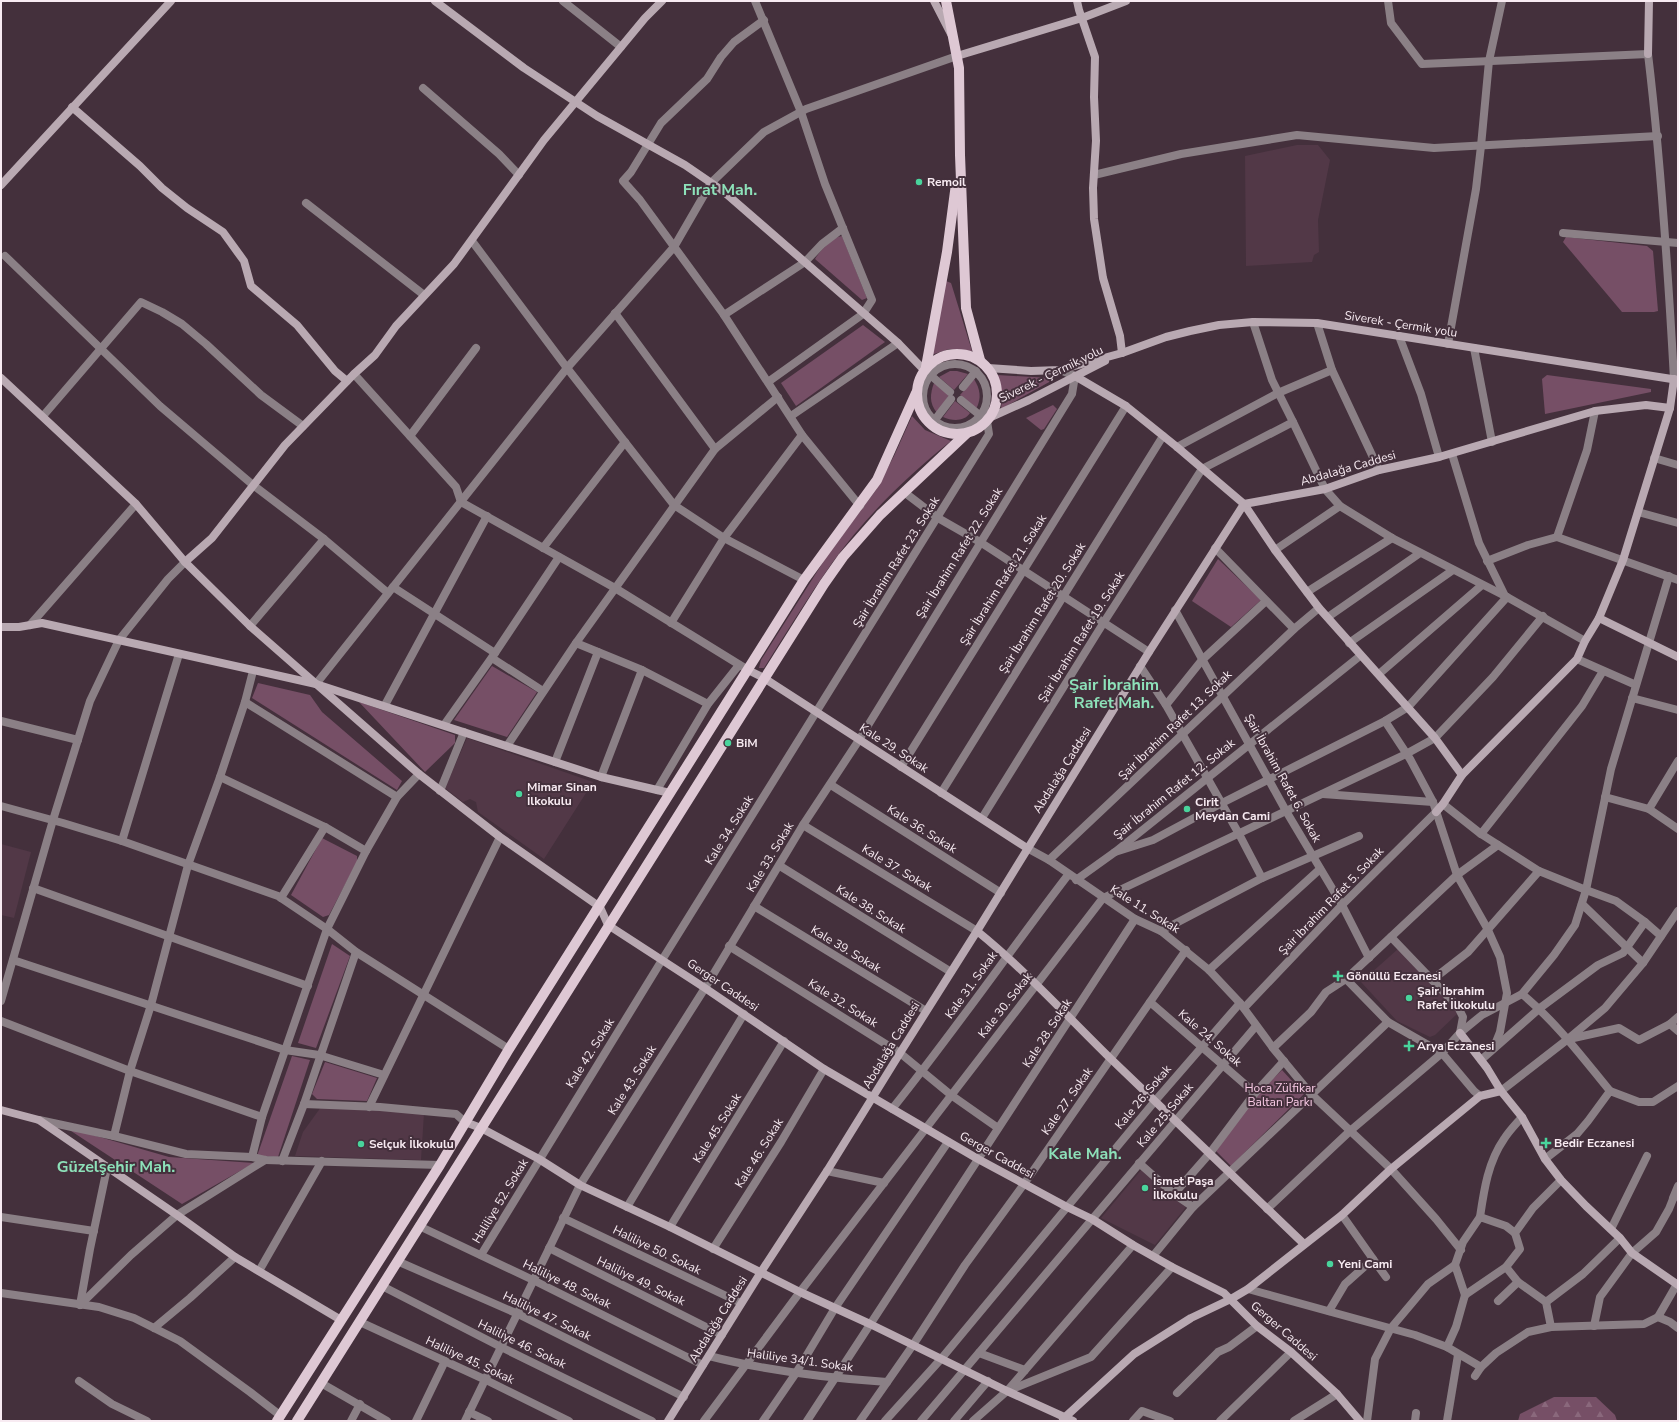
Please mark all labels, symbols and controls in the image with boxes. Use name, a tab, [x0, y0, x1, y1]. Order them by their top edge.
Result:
place label: Remoil	[927, 174, 966, 190]
marker: Remoil	[914, 177, 924, 187]
district label: Fırat Mah.	[683, 179, 757, 201]
street label: Siverek - Çermik yolu	[1343, 307, 1459, 341]
street label: Siverek - Çermik yolu	[996, 342, 1106, 406]
street label: Abdalağa Caddesi	[1298, 447, 1398, 489]
street label: Şair İbrahim Rafet 22. Sokak	[912, 483, 1007, 622]
street label: Şair İbrahim Rafet 23. Sokak	[849, 492, 944, 631]
street label: Şair İbrahim Rafet 21. Sokak	[956, 510, 1051, 649]
street label: Şair İbrahim Rafet 20. Sokak	[995, 538, 1090, 677]
street label: Şair İbrahim Rafet 19. Sokak	[1034, 567, 1129, 706]
street label: Şair İbrahim Rafet 13. Sokak	[1115, 666, 1236, 784]
district label: Şair İbrahim Rafet Mah.	[1069, 674, 1159, 714]
street label: Şair İbrahim Rafet 6. Sokak	[1241, 711, 1326, 846]
street label: Kale 29. Sokak	[856, 720, 932, 777]
street label: Abdalağa Caddesi	[1029, 724, 1095, 816]
street label: Şair İbrahim Rafet 12. Sokak	[1110, 734, 1239, 843]
place label: BiM	[736, 735, 758, 751]
marker: BiM	[723, 738, 733, 748]
place label: Mimar Sinan İlkokulu	[527, 779, 597, 809]
marker: Mimar Sinan İlkokulu	[514, 789, 524, 799]
street label: Kale 34. Sokak	[701, 791, 757, 868]
place label: Cirit Meydan Cami	[1195, 794, 1270, 824]
street label: Kale 36. Sokak	[884, 801, 961, 857]
marker: Cirit Meydan Cami	[1182, 804, 1192, 814]
street label: Kale 33. Sokak	[743, 818, 798, 895]
street label: Kale 37. Sokak	[859, 841, 936, 896]
street label: Şair İbrahim Rafet 5. Sokak	[1275, 843, 1388, 959]
street label: Kale 38. Sokak	[833, 881, 910, 937]
street label: Kale 11. Sokak	[1107, 881, 1184, 937]
street label: Kale 39. Sokak	[808, 922, 885, 977]
street label: Kale 31. Sokak	[941, 947, 1001, 1022]
street label: Gerger Caddesi	[684, 955, 762, 1015]
street label: Kale 30. Sokak	[974, 968, 1036, 1041]
place label: Gönüllü Eczanesi	[1346, 968, 1441, 984]
marker: Gönüllü Eczanesi	[1333, 971, 1343, 981]
street label: Kale 32. Sokak	[805, 975, 882, 1031]
place label: Şair İbrahim Rafet İlkokulu	[1417, 983, 1495, 1013]
marker: Şair İbrahim Rafet İlkokulu	[1404, 993, 1414, 1003]
street label: Kale 28. Sokak	[1019, 995, 1076, 1071]
street label: Abdalağa Caddesi	[859, 999, 923, 1091]
street label: Kale 24. Sokak	[1175, 1006, 1246, 1071]
street label: Kale 42. Sokak	[562, 1014, 618, 1091]
place label: Arya Eczanesi	[1417, 1038, 1494, 1054]
street label: Kale 43. Sokak	[604, 1041, 660, 1118]
marker: Arya Eczanesi	[1404, 1041, 1414, 1051]
street label: Kale 26. Sokak	[1111, 1061, 1175, 1133]
street label: Kale 27. Sokak	[1038, 1063, 1097, 1138]
street label: Kale 25. Sokak	[1133, 1079, 1197, 1151]
park label: Hoca Zülfikar Baltan Parkı	[1244, 1080, 1316, 1110]
street label: Kale 45. Sokak	[689, 1089, 745, 1166]
street label: Kale 46. Sokak	[731, 1114, 787, 1191]
street label: Gerger Caddesi	[957, 1128, 1037, 1182]
place label: Bedir Eczanesi	[1554, 1135, 1634, 1151]
place label: Selçuk İlkokulu	[369, 1136, 454, 1152]
marker: Bedir Eczanesi	[1541, 1138, 1551, 1148]
marker: Selçuk İlkokulu	[356, 1139, 366, 1149]
district label: Kale Mah.	[1048, 1143, 1122, 1165]
street label: Haliliye 52. Sokak	[468, 1155, 532, 1246]
district label: Güzelşehir Mah.	[57, 1156, 175, 1178]
place label: İsmet Paşa İlkokulu	[1153, 1173, 1214, 1203]
marker: İsmet Paşa İlkokulu	[1140, 1183, 1150, 1193]
street label: Haliliye 50. Sokak	[610, 1222, 705, 1279]
street label: Haliliye 49. Sokak	[594, 1253, 689, 1310]
street label: Haliliye 48. Sokak	[520, 1256, 615, 1313]
place label: Yeni Cami	[1337, 1256, 1392, 1272]
marker: Yeni Cami	[1325, 1259, 1335, 1269]
street label: Abdalağa Caddesi	[685, 1273, 751, 1365]
street label: Haliliye 47. Sokak	[500, 1288, 595, 1345]
street label: Gerger Caddesi	[1247, 1298, 1321, 1364]
street label: Haliliye 46. Sokak	[475, 1316, 570, 1373]
street label: Haliliye 45. Sokak	[423, 1332, 518, 1388]
street label: Haliliye 34/1. Sokak	[746, 1345, 855, 1375]

